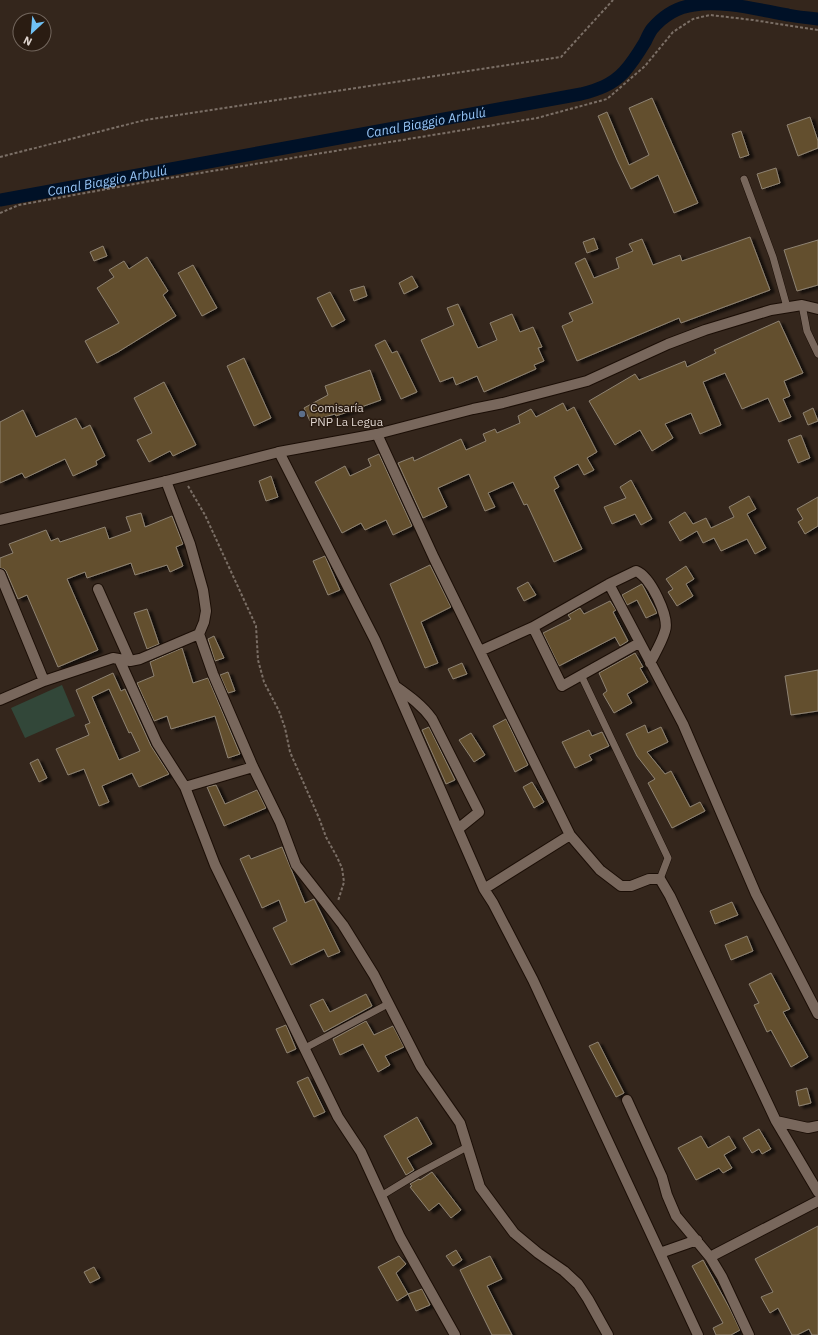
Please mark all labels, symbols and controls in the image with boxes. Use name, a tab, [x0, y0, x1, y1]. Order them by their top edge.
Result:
north arrow	[12, 12, 52, 52]
text: N	[21, 33, 34, 49]
water label: Canal Biaggio Arbulú	[365, 103, 487, 142]
water label: Canal Biaggio Arbulú	[46, 161, 168, 200]
place label: Comisaría PNP La Legua	[310, 400, 384, 429]
marker: Comisaría PNP La Legua	[297, 409, 307, 419]

